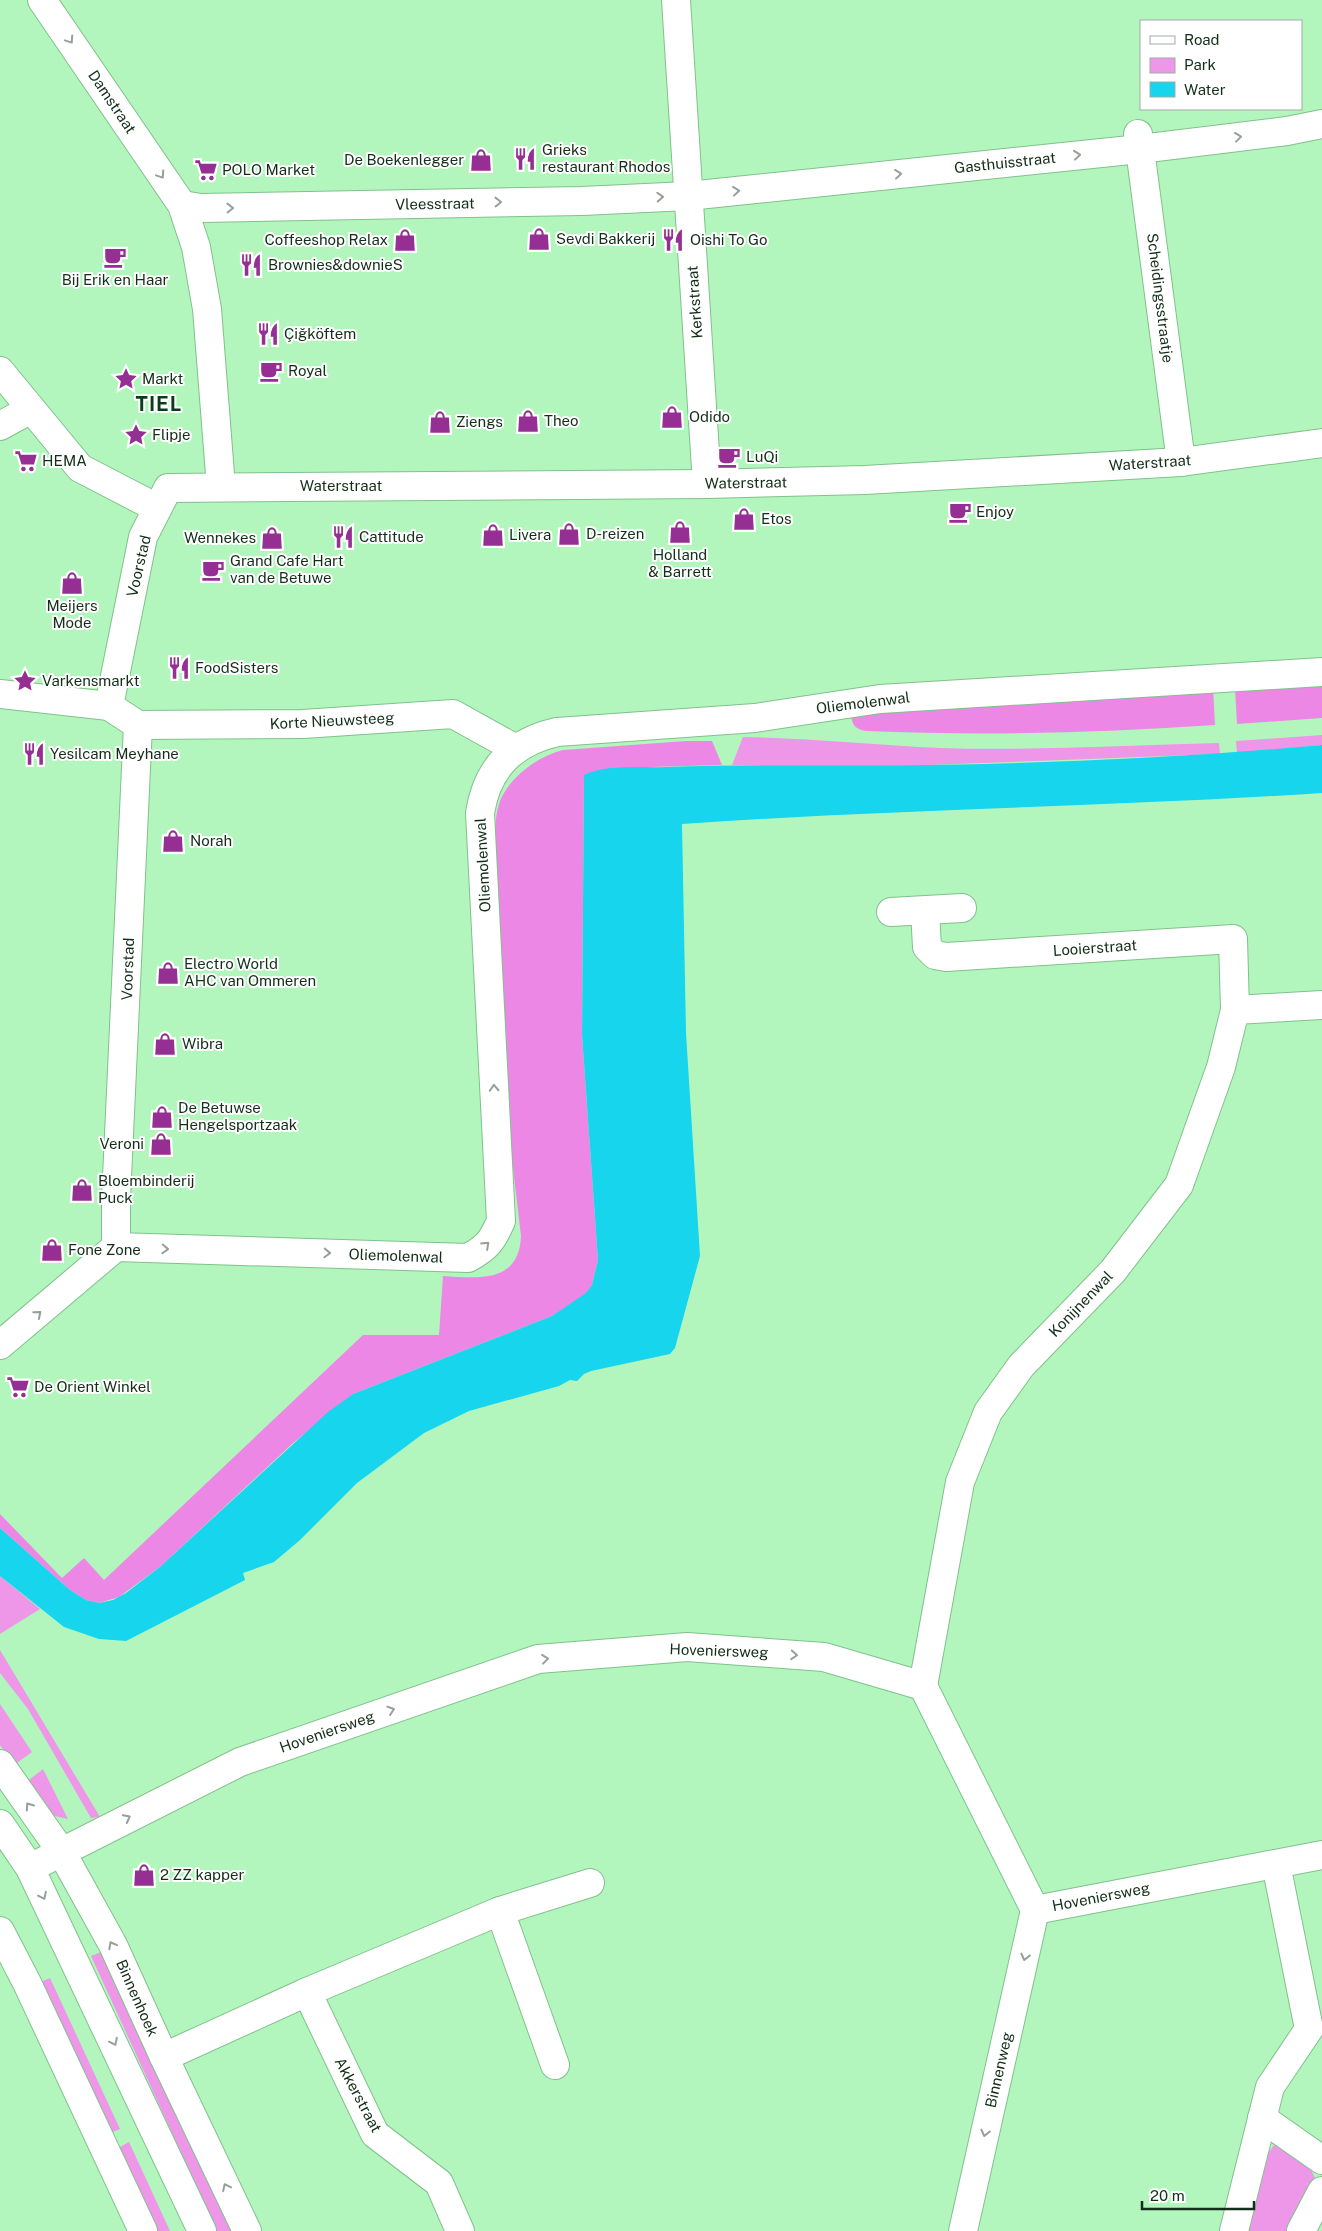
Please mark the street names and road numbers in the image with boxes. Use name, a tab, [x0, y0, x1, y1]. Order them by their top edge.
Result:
street label: Damstraat	[85, 67, 140, 137]
street label: Gasthuisstraat	[953, 149, 1057, 176]
street label: Vleesstraat	[395, 194, 475, 213]
street label: Scheidingsstraatje	[1144, 232, 1177, 364]
street label: Kerkstraat	[683, 265, 706, 339]
street label: Waterstraat	[1108, 451, 1192, 474]
street label: Waterstraat	[705, 473, 788, 492]
street label: Waterstraat	[300, 477, 382, 494]
street label: Voorstad	[123, 533, 154, 598]
street label: Oliemolenwal	[815, 688, 911, 717]
street label: Korte Nieuwsteeg	[269, 709, 395, 732]
street label: Oliemolenwal	[472, 817, 493, 913]
street label: Looierstraat	[1052, 936, 1138, 959]
street label: Voorstad	[118, 937, 137, 1001]
street label: Oliemolenwal	[349, 1245, 444, 1266]
street label: Konijnenwal	[1045, 1267, 1116, 1340]
street label: Hoveniersweg	[669, 1640, 769, 1661]
street label: Hoveniersweg	[277, 1707, 377, 1756]
street label: Hoveniersweg	[1051, 1879, 1151, 1914]
street label: Binnenhoek	[113, 1957, 162, 2039]
street label: Binnenweg	[982, 2030, 1016, 2110]
street label: Akkerstraat	[332, 2054, 385, 2135]

